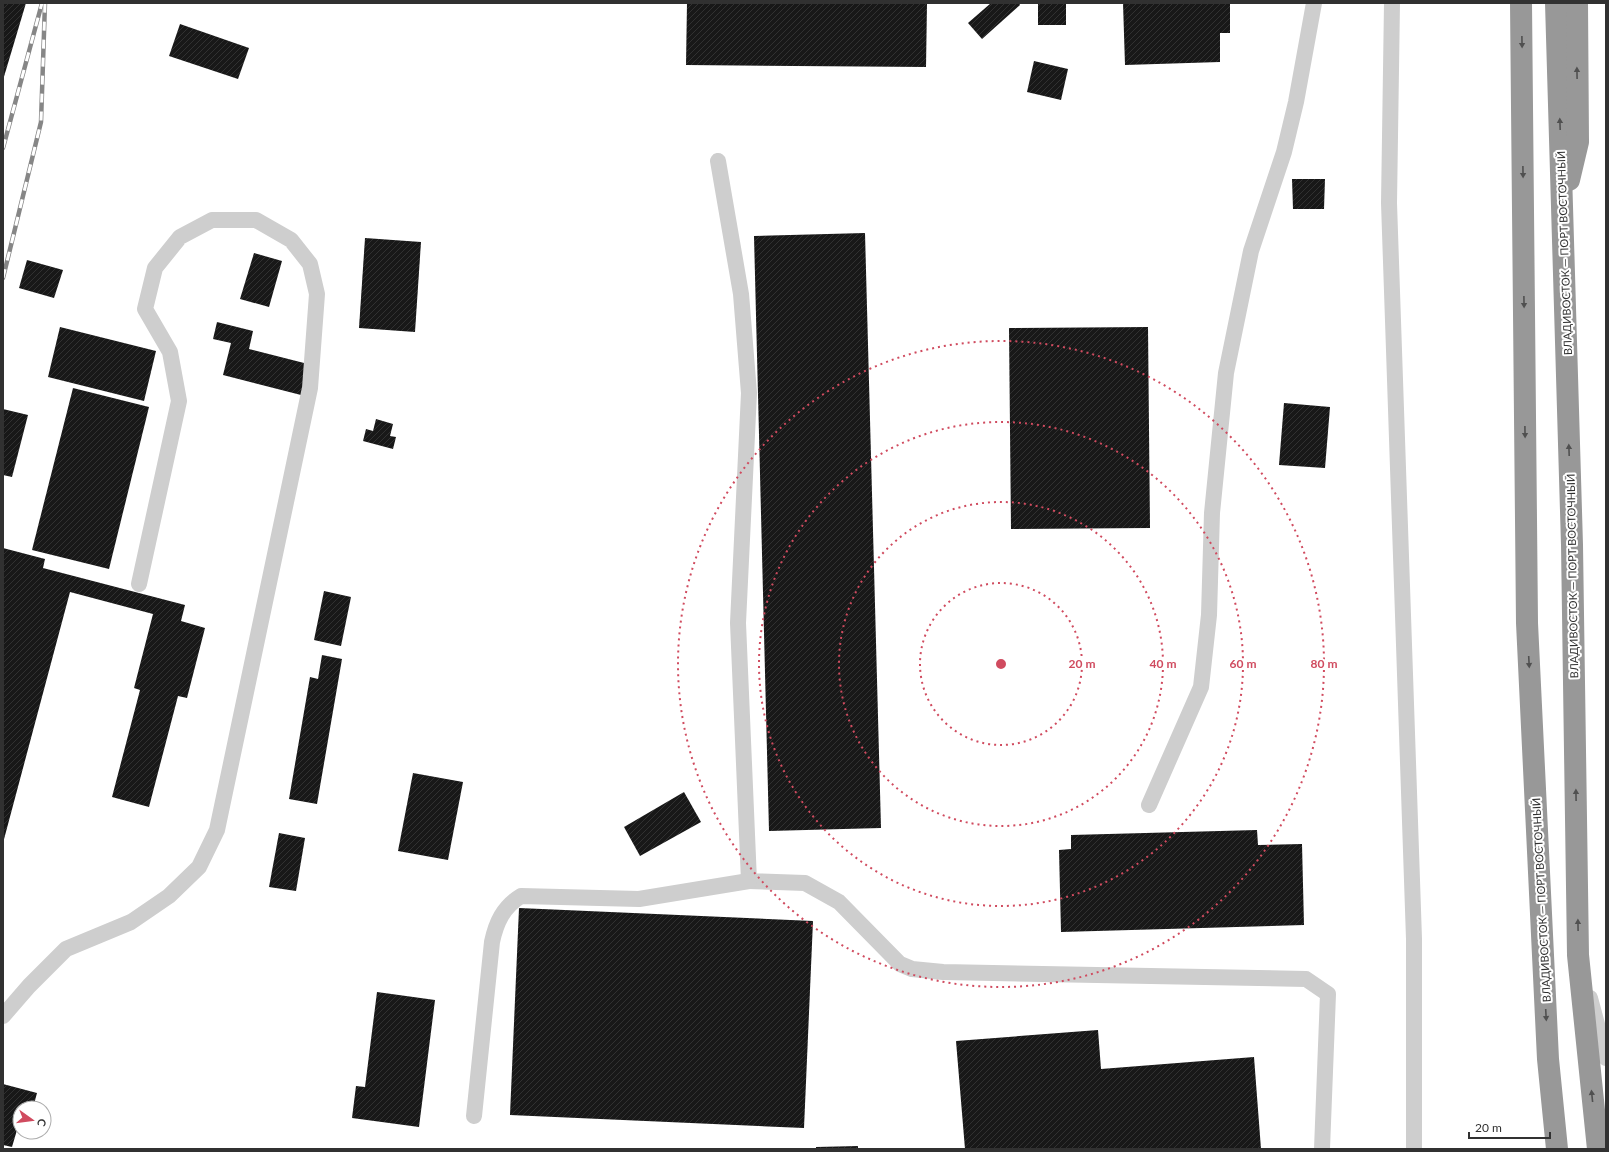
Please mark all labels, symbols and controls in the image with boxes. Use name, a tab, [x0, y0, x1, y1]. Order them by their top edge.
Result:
one-way arrow	[1519, 36, 1525, 49]
one-way arrow	[1574, 66, 1580, 79]
one-way arrow	[1557, 117, 1563, 130]
street label: ВЛАДИВОСТОК — ПОРТ ВОСТОЧНЫЙ	[1554, 151, 1574, 355]
one-way arrow	[1520, 166, 1526, 179]
one-way arrow	[1521, 296, 1527, 309]
one-way arrow	[1522, 426, 1528, 439]
one-way arrow	[1566, 444, 1573, 456]
street label: ВЛАДИВОСТОК — ПОРТ ВОСТОЧНЫЙ	[1564, 474, 1580, 678]
text: 20 m	[1069, 656, 1095, 671]
text: 40 m	[1150, 656, 1176, 671]
text: 60 m	[1230, 656, 1256, 671]
text: 80 m	[1311, 656, 1337, 671]
one-way arrow	[1525, 656, 1532, 668]
centre of rings	[994, 657, 1008, 671]
one-way arrow	[1573, 788, 1579, 801]
street label: ВЛАДИВОСТОК — ПОРТ ВОСТОЧНЫЙ	[1529, 797, 1553, 1003]
one-way arrow	[1575, 918, 1581, 931]
one-way arrow	[1543, 1009, 1550, 1021]
one-way arrow	[1589, 1090, 1596, 1102]
north arrow	[12, 1100, 52, 1140]
scale bar	[1469, 1114, 1550, 1140]
text: С	[35, 1117, 49, 1128]
text: 20 m	[1475, 1120, 1502, 1135]

